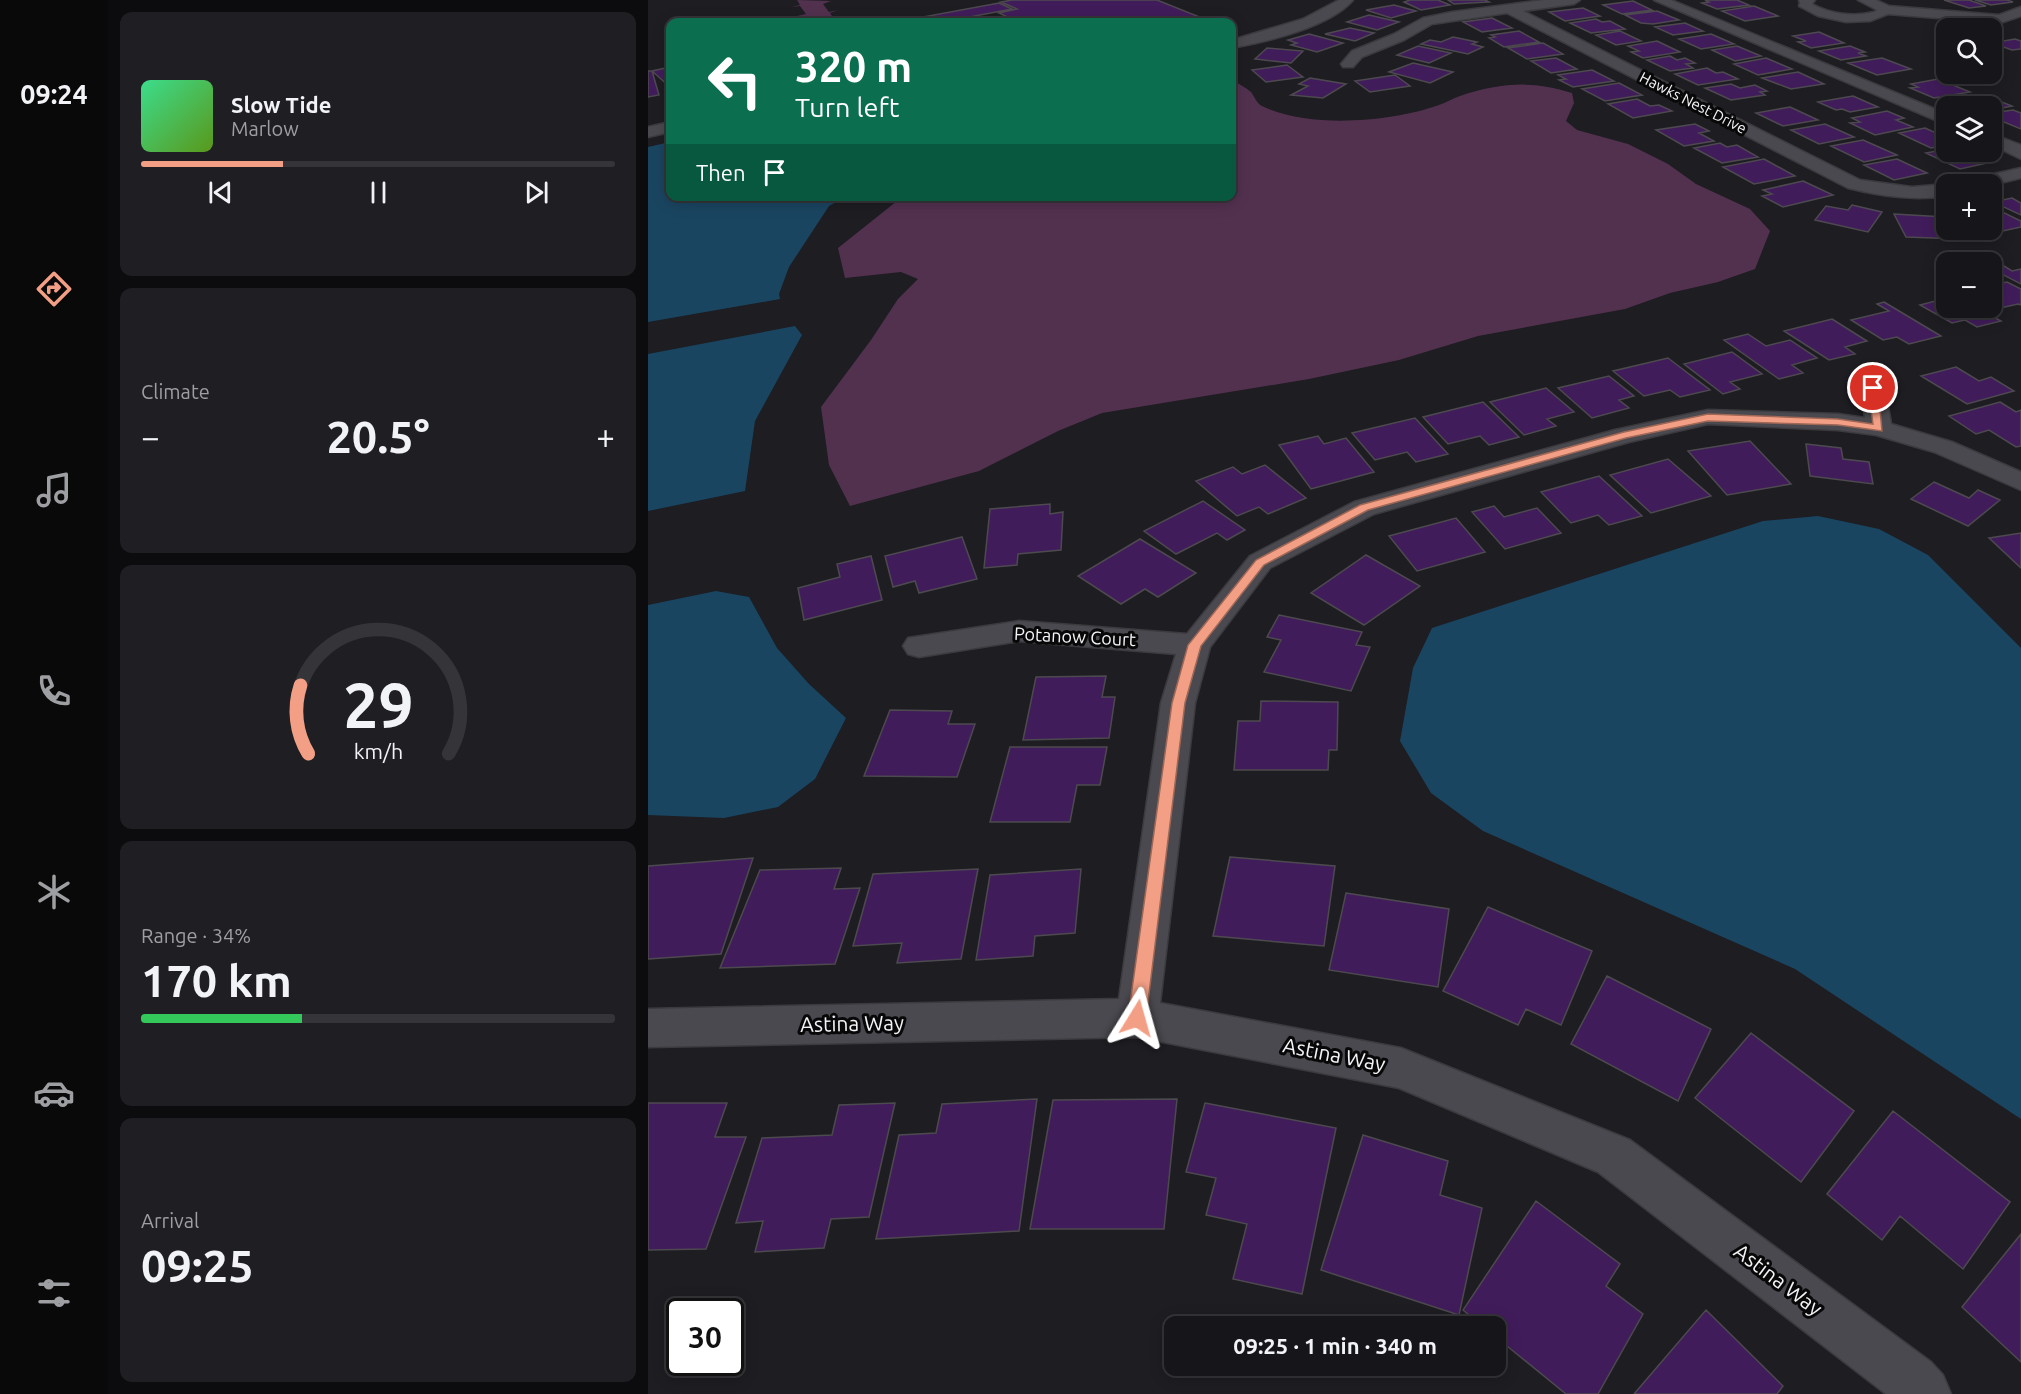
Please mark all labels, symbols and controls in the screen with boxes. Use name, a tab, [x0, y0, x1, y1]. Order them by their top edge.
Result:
map controls	[1936, 18, 2002, 318]
button: search	[1936, 18, 2002, 84]
icon: left	[696, 42, 774, 120]
text: 320 m	[795, 43, 912, 90]
street label: Hawks Nest Drive	[1637, 68, 1749, 137]
text: 09:24	[20, 79, 88, 109]
text: Slow Tide	[231, 92, 331, 117]
text: Turn left	[795, 92, 899, 122]
button: layers	[1936, 96, 2002, 162]
text: Marlow	[231, 117, 299, 140]
icon: arrive	[758, 156, 791, 189]
text: Then	[696, 160, 746, 185]
button: +	[1936, 174, 2002, 240]
icon: previous	[204, 176, 237, 209]
icon: pause	[362, 176, 395, 209]
icon: next	[520, 176, 553, 209]
button: −	[1936, 252, 2002, 318]
icon: directions	[33, 268, 75, 310]
pin	[1847, 362, 1898, 413]
icon: arrive	[1856, 371, 1889, 404]
text: Climate	[141, 380, 210, 403]
text: 20.5°	[326, 411, 430, 462]
text: −	[141, 418, 160, 455]
text: +	[596, 418, 615, 455]
icon: music	[33, 469, 75, 511]
street label: Potanow Court	[1014, 623, 1136, 649]
icon: phone	[33, 670, 75, 712]
text: 29	[343, 670, 413, 740]
text: km/h	[353, 739, 403, 763]
icon: climate	[33, 871, 75, 913]
text: Range · 34%	[141, 924, 251, 947]
text: 170 km	[141, 955, 292, 1006]
position arrow	[1105, 986, 1169, 1050]
street label: Astina Way	[800, 1010, 904, 1036]
street label: Astina Way	[1281, 1032, 1387, 1076]
icon: car	[33, 1072, 75, 1114]
text: Arrival	[141, 1209, 199, 1232]
street label: Astina Way	[1730, 1238, 1827, 1320]
text: 09:25	[141, 1240, 254, 1291]
icon: filters	[33, 1272, 75, 1314]
speed limit sign: 30	[666, 1298, 744, 1376]
text: 09:25 · 1 min · 340 m	[1233, 1333, 1437, 1358]

